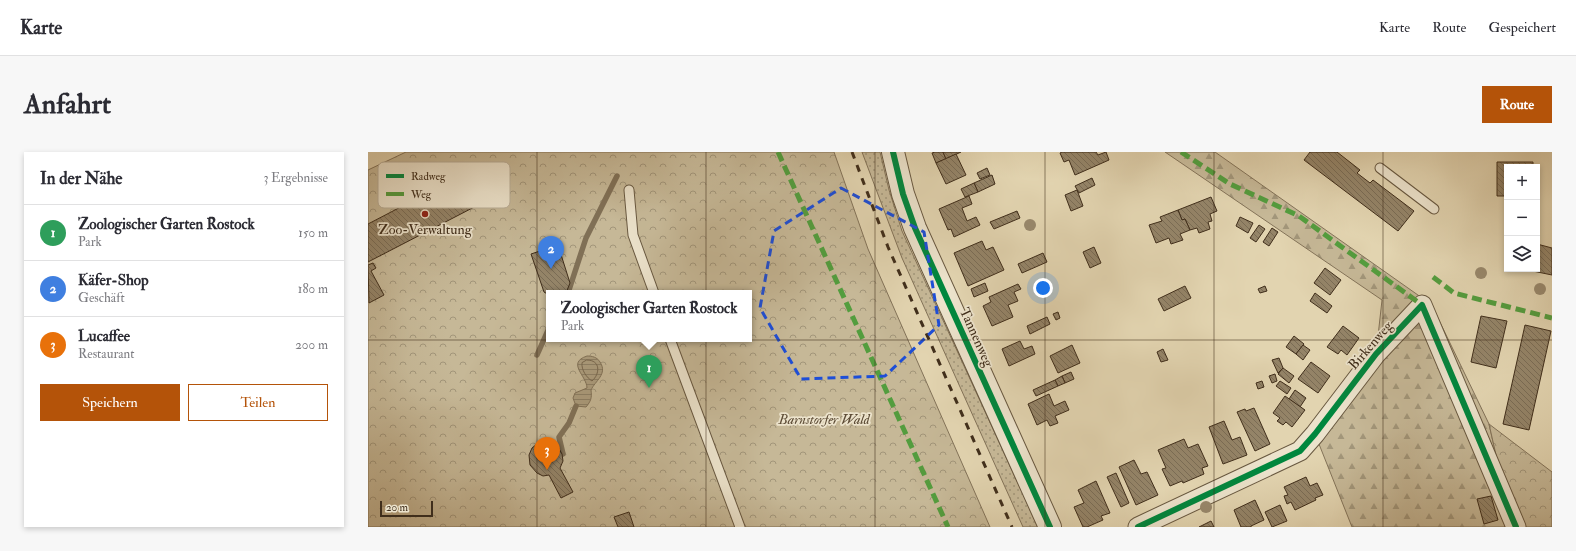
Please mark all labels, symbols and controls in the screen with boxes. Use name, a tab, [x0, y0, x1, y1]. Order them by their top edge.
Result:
text: Karte	[20, 16, 62, 40]
text: Karte	[1379, 19, 1410, 36]
text: Route	[1432, 19, 1466, 36]
text: Gespeichert	[1488, 19, 1556, 36]
button: Route	[1482, 86, 1552, 123]
text: Anfahrt	[24, 87, 111, 122]
legend	[378, 162, 510, 208]
map controls	[1504, 164, 1540, 272]
button: +	[1504, 164, 1540, 200]
text: In der Nähe	[40, 168, 122, 189]
text: 3 Ergebnisse	[263, 170, 328, 186]
text: Radweg	[411, 170, 446, 183]
text: Weg	[410, 188, 432, 201]
button: −	[1504, 200, 1540, 236]
marker: Zoo-Verwaltung	[420, 209, 430, 219]
text: Zoologischer Garten Rostock	[78, 215, 255, 234]
place label: Zoo-Verwaltung	[378, 221, 473, 238]
text: 1	[51, 225, 55, 241]
text: 150 m	[298, 225, 328, 241]
text: Park	[78, 234, 102, 250]
pin: 2	[538, 236, 564, 269]
button: layers	[1504, 236, 1540, 272]
text: Käfer-Shop	[78, 271, 149, 290]
your location	[1033, 278, 1053, 298]
text: 2	[50, 281, 56, 297]
text: 180 m	[298, 281, 328, 297]
text: Geschäft	[78, 290, 125, 306]
popup	[546, 290, 752, 342]
text: Zoologischer Garten Rostock	[561, 299, 737, 318]
street label: Tannenweg	[956, 305, 998, 371]
street label: Birkenweg	[1345, 317, 1397, 373]
text: Park	[561, 318, 584, 334]
text: Lucaffee	[78, 327, 130, 346]
text: 3	[51, 337, 56, 353]
text: 200 m	[295, 337, 328, 353]
text: Restaurant	[78, 346, 134, 362]
pin: 1	[636, 355, 662, 388]
button: Speichern	[40, 384, 180, 421]
button: Teilen	[188, 384, 328, 421]
park label: Barnstorfer Wald	[777, 411, 871, 428]
pin: 3	[534, 437, 560, 470]
scale bar	[380, 499, 433, 518]
text: 20 m	[386, 501, 408, 514]

